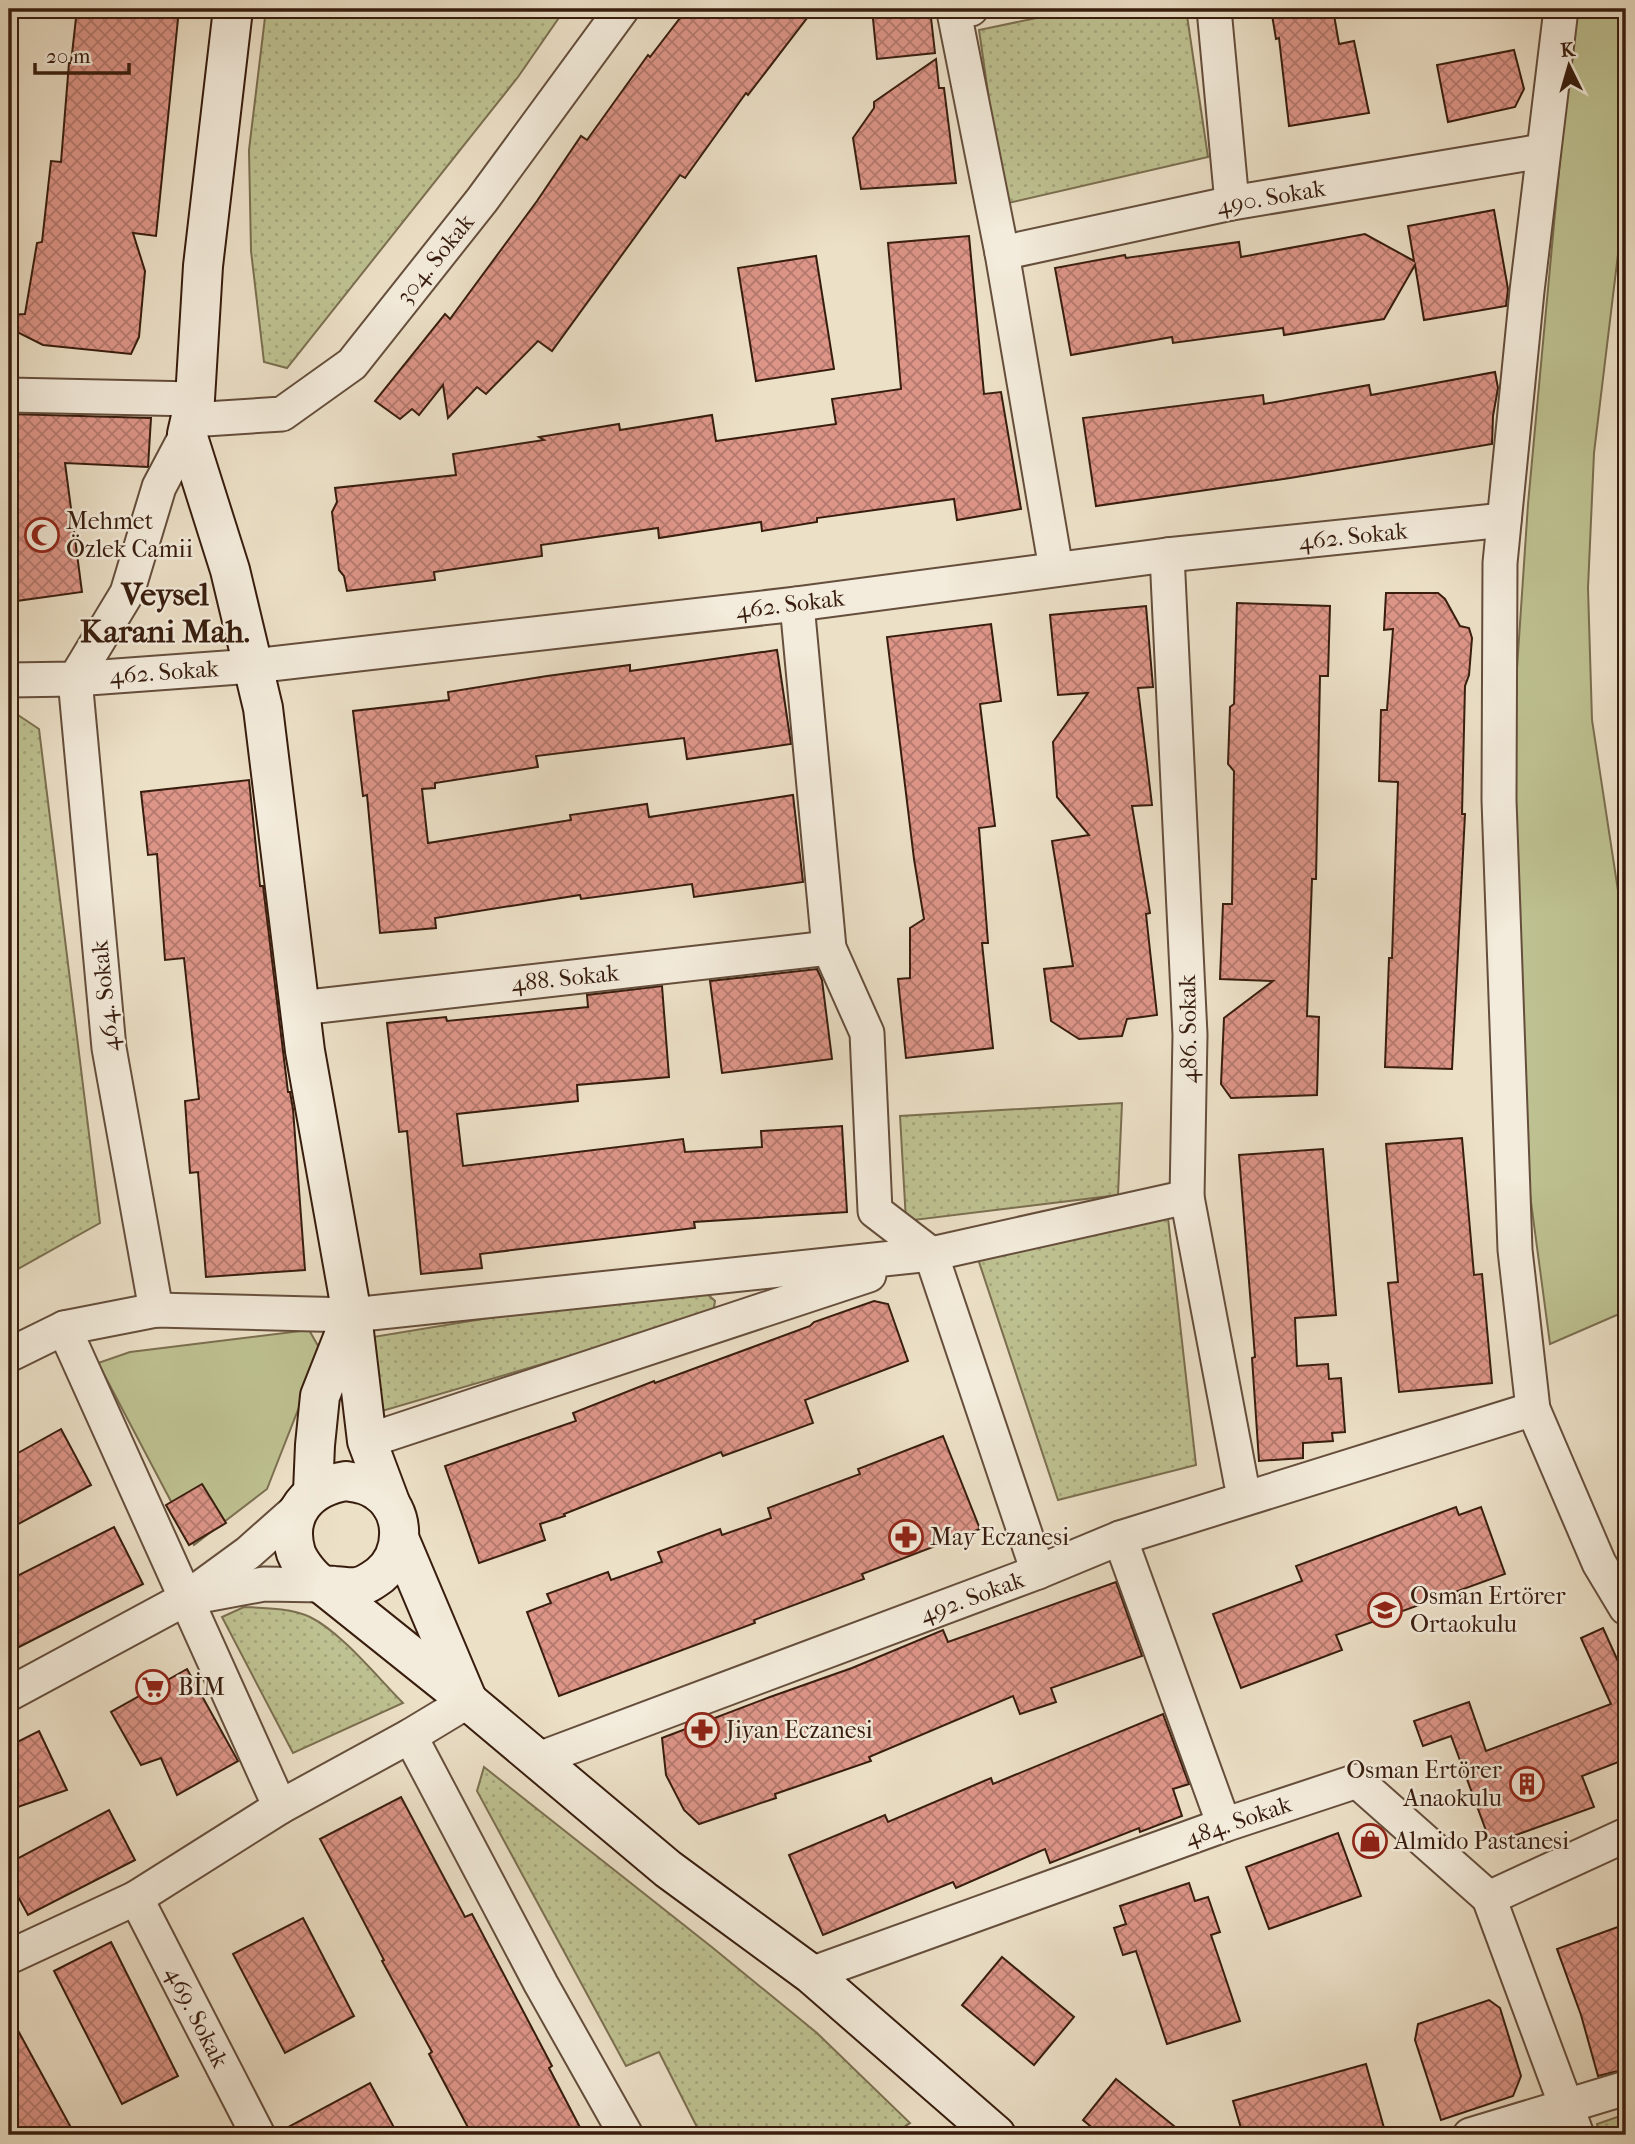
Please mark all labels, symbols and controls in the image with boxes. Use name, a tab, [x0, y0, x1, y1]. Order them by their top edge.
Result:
scale bar	[35, 32, 130, 76]
north arrow	[1534, 32, 1604, 102]
text: K	[1560, 38, 1577, 62]
text: 20 m	[46, 44, 91, 68]
street label: 490. Sokak	[1214, 174, 1328, 220]
street label: 304. Sokak	[390, 208, 480, 310]
place label: Mehmet Özlek Camii	[66, 507, 193, 563]
mosque icon: Mehmet Özlek Camii	[23, 516, 61, 554]
street label: 462. Sokak	[1297, 516, 1410, 556]
district label: Veysel Karani Mah.	[80, 576, 250, 650]
street label: 462. Sokak	[734, 583, 847, 625]
street label: 462. Sokak	[108, 654, 220, 690]
street label: 464. Sokak	[85, 938, 125, 1053]
street label: 488. Sokak	[510, 958, 621, 998]
street label: 486. Sokak	[1173, 974, 1203, 1084]
pharmacy icon: May Eczanesi	[887, 1518, 925, 1556]
place label: May Eczanesi	[930, 1523, 1069, 1551]
street label: 492. Sokak	[916, 1565, 1029, 1629]
place label: Osman Ertörer Ortaokulu	[1410, 1582, 1566, 1638]
school or university icon: Osman Ertörer Ortaokulu	[1366, 1591, 1404, 1629]
supermarket icon: BİM	[134, 1668, 172, 1706]
place label: BİM	[178, 1672, 225, 1701]
pharmacy icon: Jiyan Eczanesi	[683, 1711, 721, 1749]
place label: Jiyan Eczanesi	[724, 1716, 873, 1744]
place label: Osman Ertörer Anaokulu	[1346, 1756, 1503, 1812]
building icon: Osman Ertörer Anaokulu	[1508, 1765, 1546, 1803]
street label: 484. Sokak	[1181, 1790, 1296, 1852]
shop icon: Almido Pastanesi	[1351, 1822, 1389, 1860]
place label: Almido Pastanesi	[1393, 1827, 1569, 1855]
street label: 469. Sokak	[160, 1962, 235, 2073]

